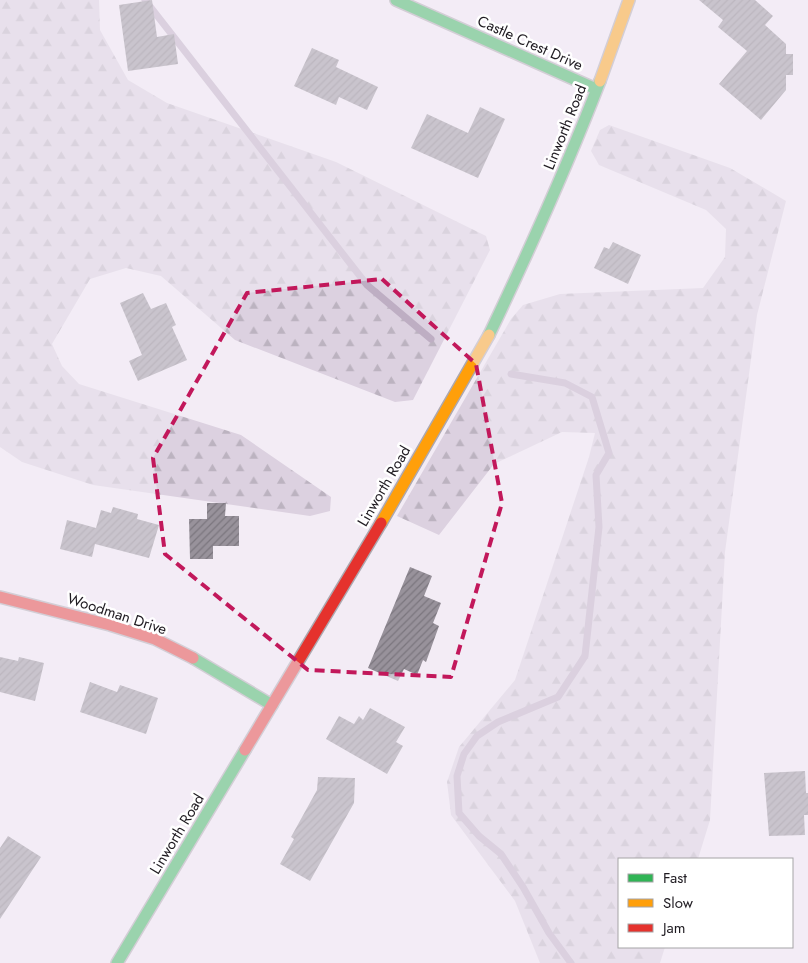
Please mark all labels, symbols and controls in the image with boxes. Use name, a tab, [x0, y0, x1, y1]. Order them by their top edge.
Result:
street label: Castle Crest Drive	[474, 10, 586, 76]
street label: Linworth Road	[538, 81, 592, 173]
street label: Linworth Road	[352, 441, 416, 531]
street label: Woodman Drive	[65, 588, 170, 640]
street label: Linworth Road	[144, 790, 210, 878]
legend	[618, 858, 793, 948]
text: Fast	[663, 867, 687, 889]
text: Slow	[663, 892, 694, 914]
text: Jam	[661, 917, 686, 939]

